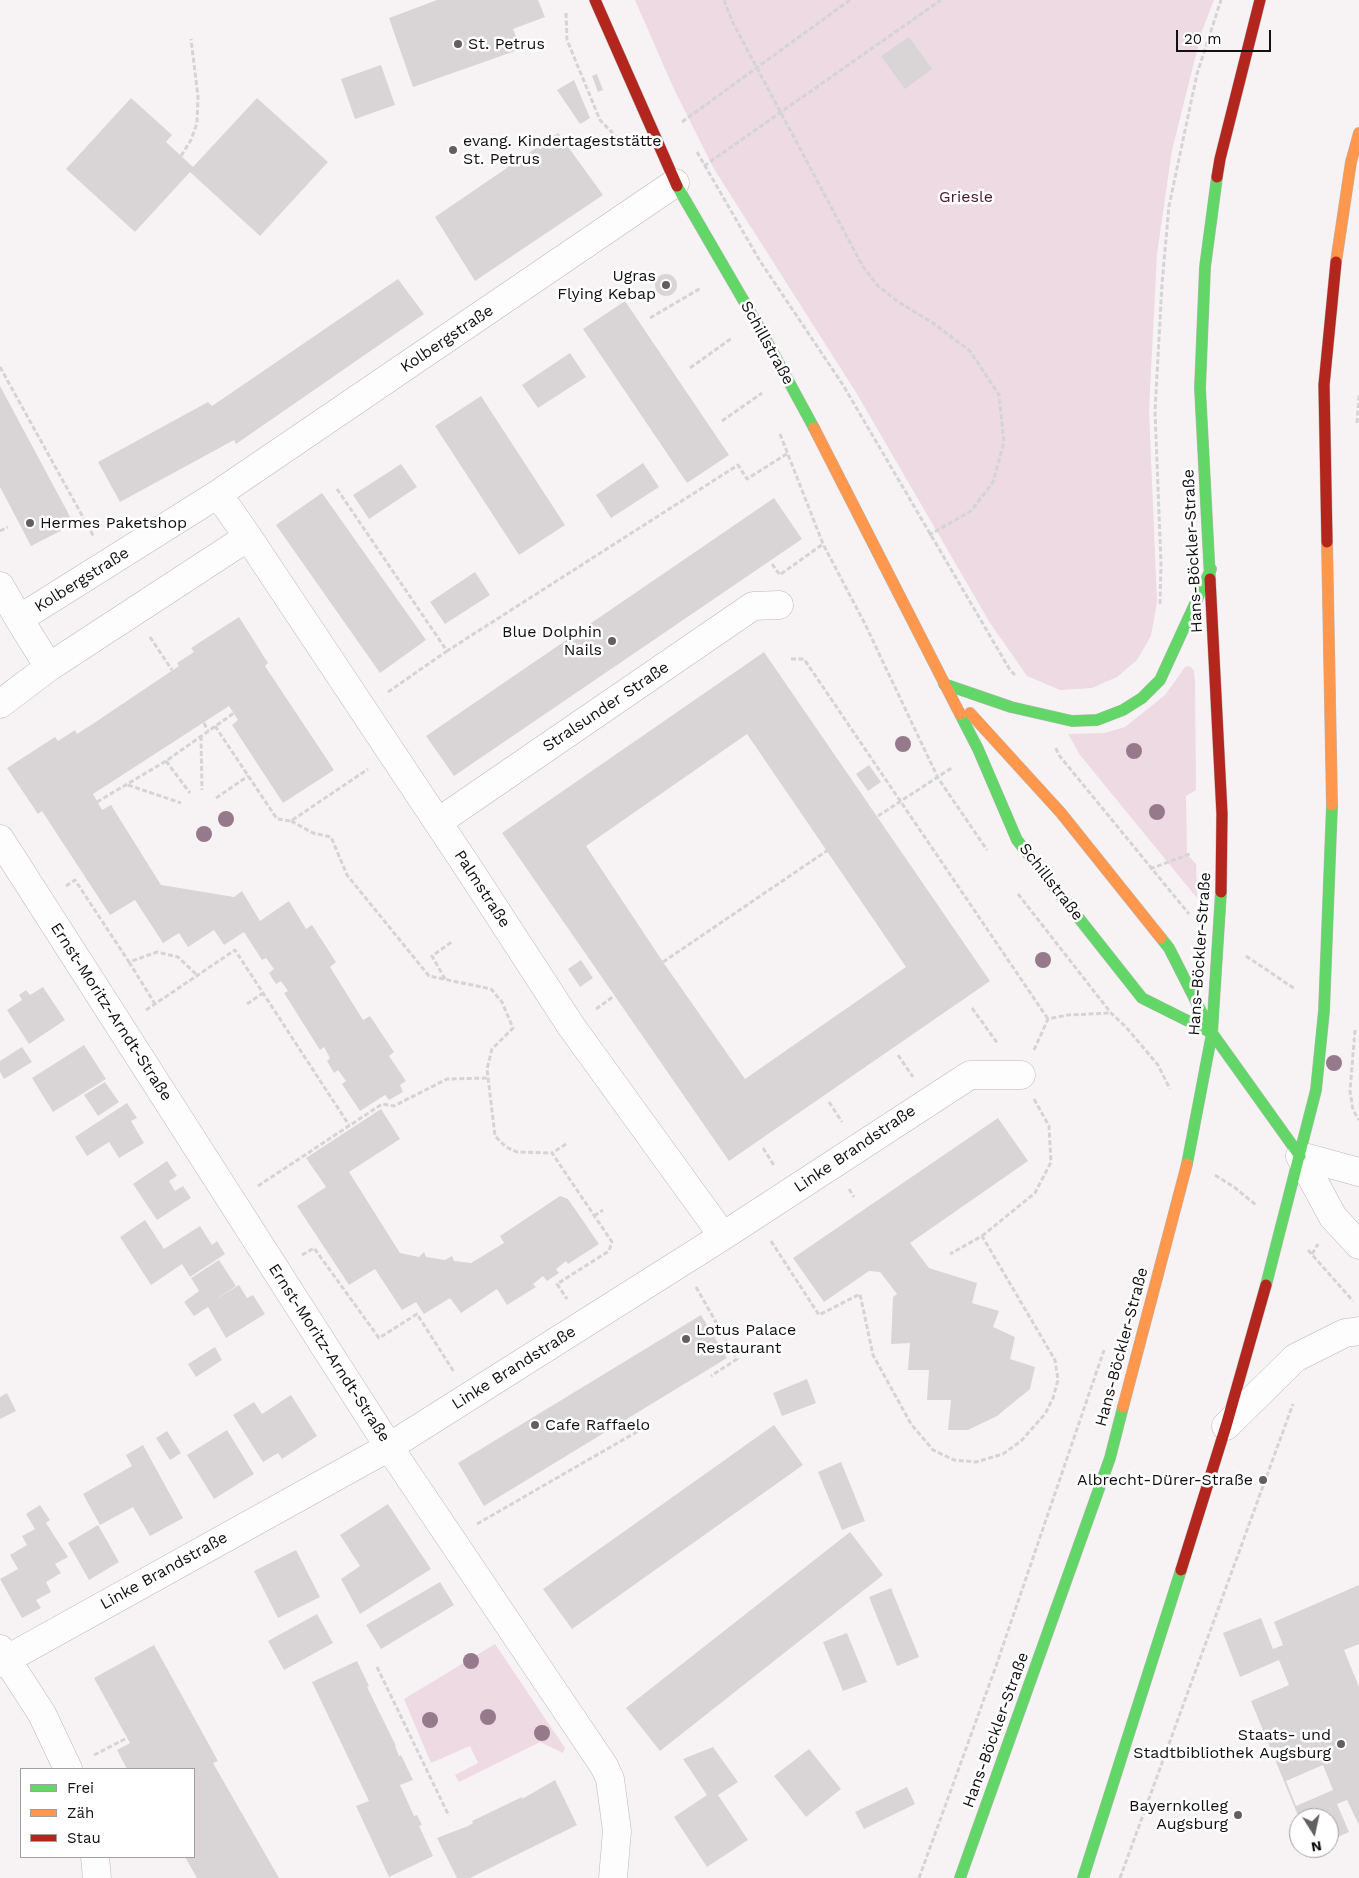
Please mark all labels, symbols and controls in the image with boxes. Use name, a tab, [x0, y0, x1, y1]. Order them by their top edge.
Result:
scale bar	[1179, 20, 1274, 52]
text: 20 m	[1184, 30, 1222, 48]
place label: St. Petrus	[468, 34, 545, 54]
marker: St. Petrus	[452, 38, 464, 50]
place label: evang. Kindertageststätte St. Petrus	[463, 131, 661, 169]
marker: evang. Kindertageststätte St. Petrus	[447, 144, 459, 156]
park label: Griesle	[939, 187, 993, 207]
place label: Ugras Flying Kebap	[557, 266, 656, 304]
marker: Ugras Flying Kebap	[660, 279, 672, 291]
street label: Schillstraße	[736, 298, 798, 388]
street label: Kolbergstraße	[397, 301, 497, 377]
street label: Hans-Böckler-Straße	[1179, 469, 1207, 633]
place label: Hermes Paketshop	[40, 513, 187, 533]
marker: Hermes Paketshop	[24, 517, 36, 529]
street label: Kolbergstraße	[31, 543, 133, 617]
place label: Blue Dolphin Nails	[502, 622, 602, 660]
marker: Blue Dolphin Nails	[606, 635, 618, 647]
street label: Stralsunder Straße	[539, 658, 673, 756]
street label: Schillstraße	[1015, 840, 1087, 924]
street label: Palmstraße	[450, 847, 514, 931]
street label: Hans-Böckler-Straße	[1185, 872, 1215, 1036]
street label: Ernst-Moritz-Arndt-Straße	[46, 919, 176, 1105]
street label: Linke Brandstraße	[791, 1101, 919, 1197]
street label: Ernst-Moritz-Arndt-Straße	[264, 1260, 394, 1446]
street label: Hans-Böckler-Straße	[1092, 1265, 1152, 1429]
place label: Lotus Palace Restaurant	[696, 1320, 796, 1358]
street label: Linke Brandstraße	[448, 1322, 580, 1414]
marker: Lotus Palace Restaurant	[680, 1333, 692, 1345]
place label: Cafe Raffaelo	[545, 1415, 650, 1435]
marker: Cafe Raffaelo	[529, 1419, 541, 1431]
place label: Albrecht-Dürer-Straße	[1077, 1470, 1253, 1490]
marker: Albrecht-Dürer-Straße	[1257, 1474, 1269, 1486]
street label: Linke Brandstraße	[97, 1528, 231, 1614]
street label: Hans-Böckler-Straße	[959, 1650, 1033, 1810]
place label: Staats- und Stadtbibliothek Augsburg	[1133, 1725, 1331, 1763]
marker: Staats- und Stadtbibliothek Augsburg	[1335, 1738, 1347, 1750]
legend	[20, 1768, 195, 1858]
text: Frei	[67, 1779, 94, 1797]
place label: Bayernkolleg Augsburg	[1129, 1796, 1228, 1834]
text: Zäh	[67, 1804, 94, 1822]
north arrow	[1289, 1808, 1339, 1858]
marker: Bayernkolleg Augsburg	[1232, 1809, 1244, 1821]
text: Stau	[67, 1829, 101, 1847]
text: N	[1310, 1838, 1323, 1856]

